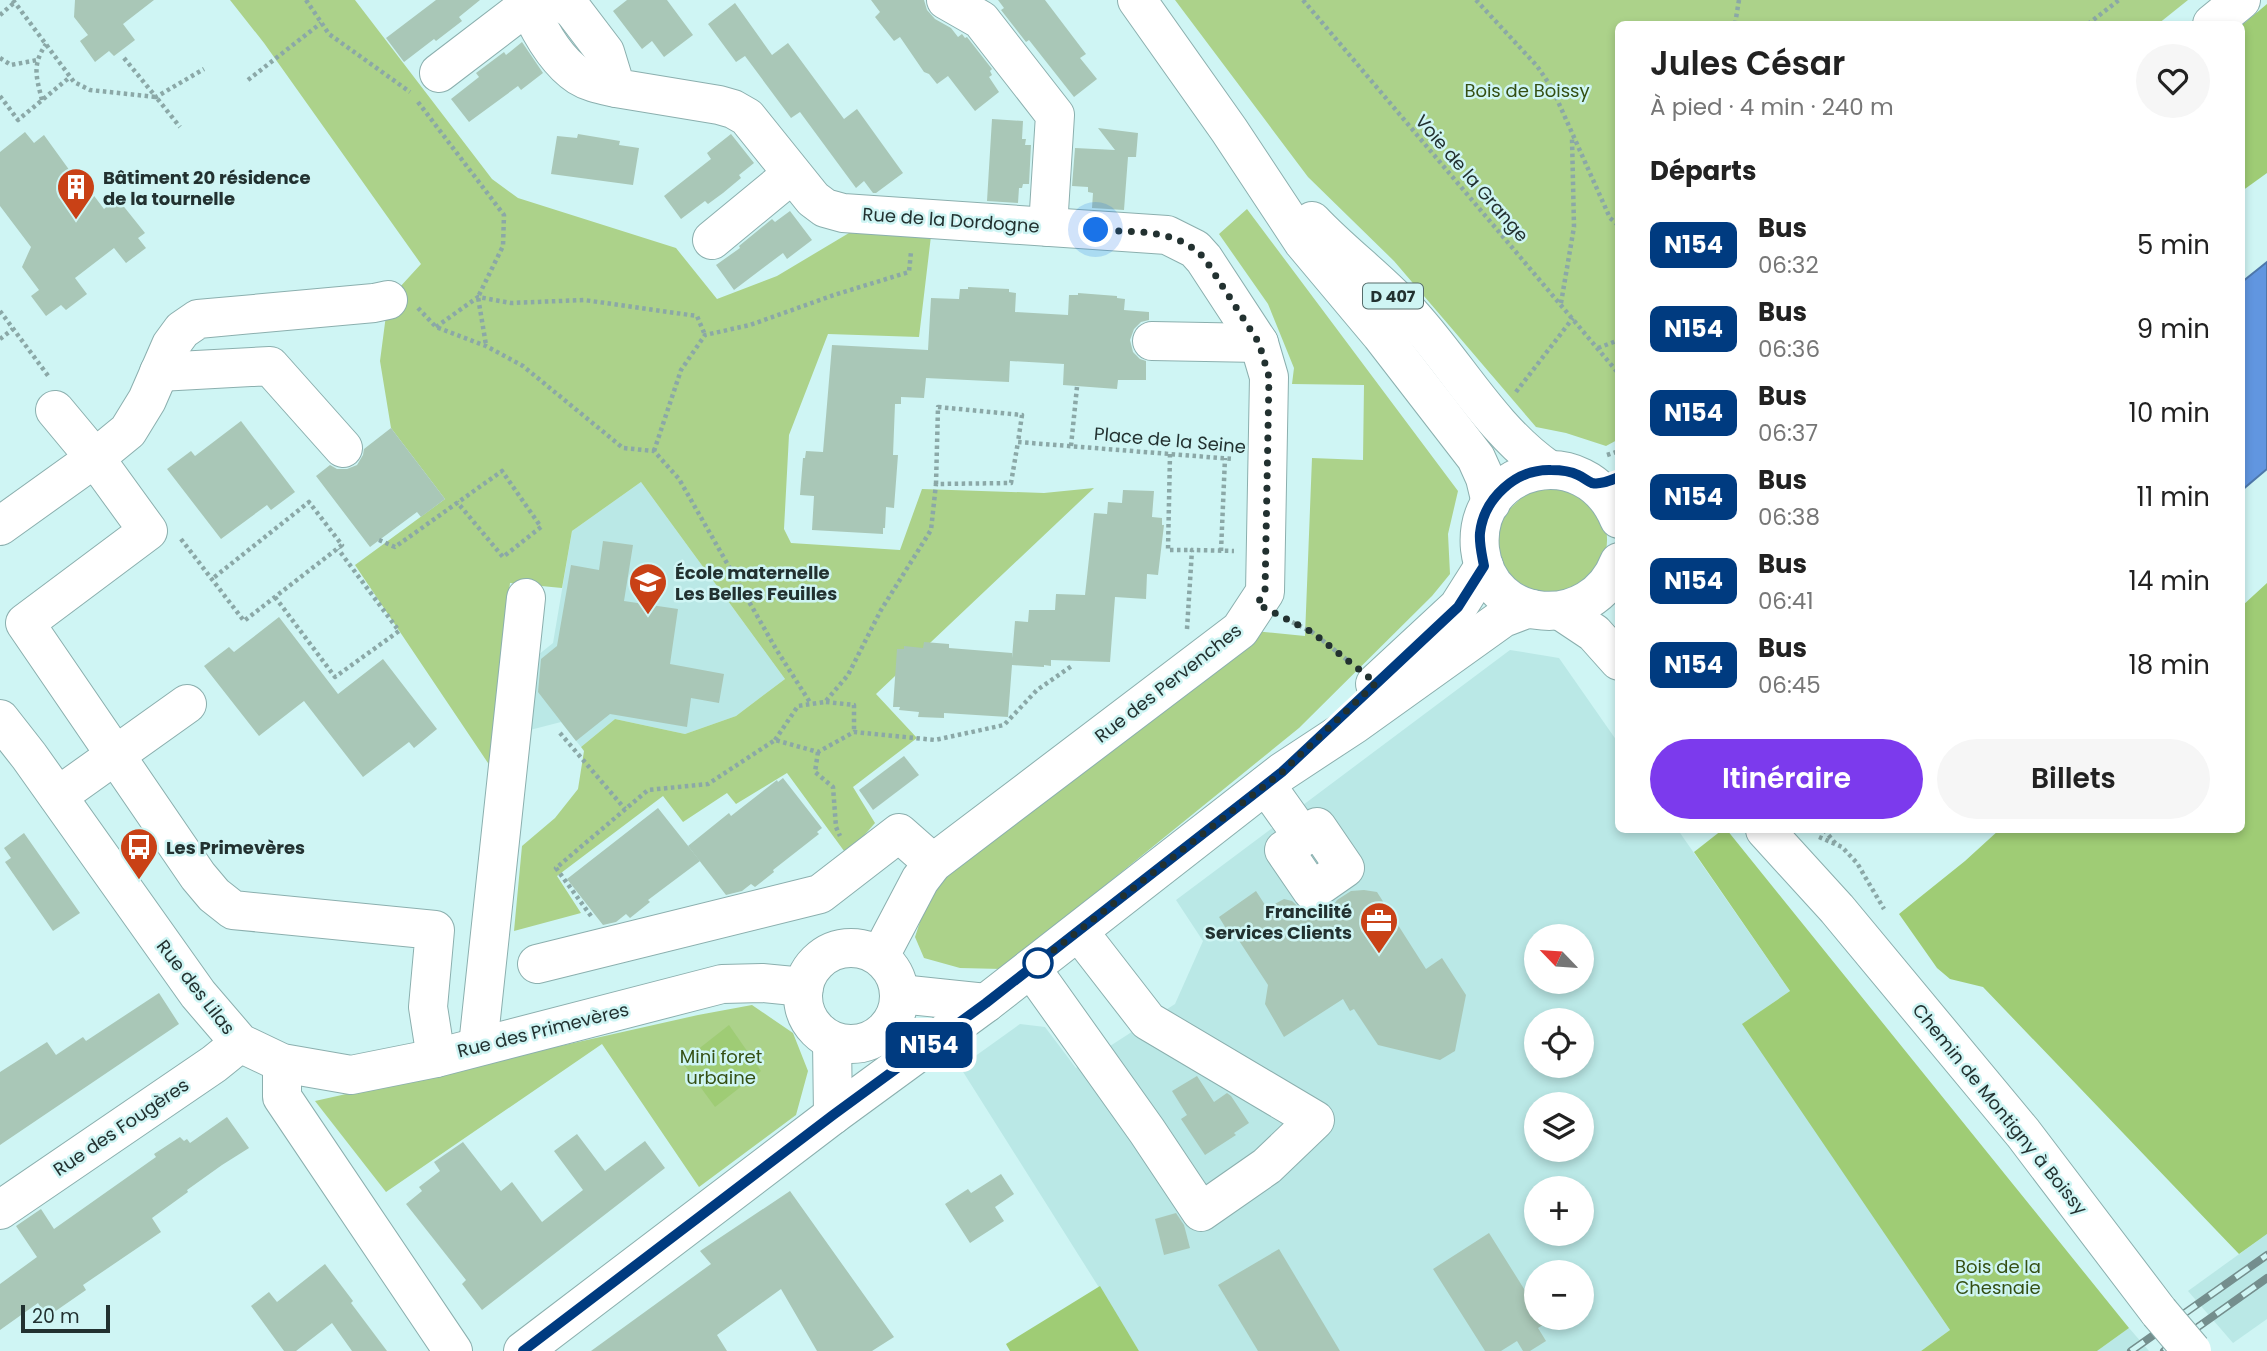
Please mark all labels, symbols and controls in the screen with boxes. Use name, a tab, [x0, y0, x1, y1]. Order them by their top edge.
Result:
text: Jules César	[1650, 40, 1845, 87]
button: heart	[2136, 44, 2210, 118]
park label: Bois de Boissy	[1464, 78, 1590, 103]
text: À pied · 4 min · 240 m	[1650, 91, 1894, 123]
street label: Voie de la Grange	[1410, 109, 1534, 247]
text: Départs	[1650, 153, 1756, 189]
place label: Bâtiment 20 résidence de la tournelle	[103, 165, 311, 211]
building icon: Bâtiment 20 résidence de la tournelle	[55, 166, 97, 221]
street label: Rue de la Dordogne	[862, 201, 1040, 239]
text: Bus	[1758, 210, 1807, 246]
your location	[1078, 212, 1113, 247]
text: 5 min	[2137, 227, 2210, 263]
text: N154	[1664, 228, 1723, 261]
text: 06:32	[1758, 249, 1819, 281]
road number: D 407	[1363, 284, 1423, 308]
text: Bus	[1758, 294, 1807, 330]
text: 9 min	[2137, 311, 2210, 347]
text: N154	[1664, 312, 1723, 345]
text: 06:36	[1758, 333, 1820, 365]
text: Bus	[1758, 378, 1807, 414]
text: 10 min	[2129, 395, 2210, 431]
text: N154	[1664, 396, 1723, 429]
text: 06:37	[1758, 417, 1818, 449]
street label: Place de la Seine	[1093, 421, 1247, 459]
text: Bus	[1758, 462, 1807, 498]
text: 11 min	[2137, 479, 2210, 515]
text: N154	[1664, 480, 1723, 513]
text: 06:38	[1758, 501, 1820, 533]
text: Bus	[1758, 546, 1807, 582]
place label: École maternelle Les Belles Feuilles	[675, 560, 837, 606]
school or university icon: École maternelle Les Belles Feuilles	[627, 561, 669, 616]
text: 14 min	[2129, 563, 2210, 599]
text: N154	[1664, 564, 1723, 597]
text: 06:41	[1758, 585, 1814, 617]
street label: Rue des Pervenches	[1089, 618, 1247, 748]
text: Bus	[1758, 630, 1807, 666]
text: 18 min	[2129, 647, 2210, 683]
text: N154	[1664, 648, 1723, 681]
text: 06:45	[1758, 669, 1821, 701]
button: Itinéraire	[1650, 739, 1923, 819]
button: Billets	[1937, 739, 2210, 819]
bus stop icon: Les Primevères	[118, 826, 160, 881]
place label: Les Primevères	[166, 835, 305, 860]
place label: Francilité Services Clients	[1205, 899, 1352, 945]
office icon: Francilité Services Clients	[1358, 900, 1400, 955]
north arrow	[1524, 924, 1594, 994]
map controls	[1524, 924, 1594, 1330]
street label: Rue des Lilas	[151, 934, 241, 1040]
unlabelled marker	[1023, 948, 1053, 978]
street label: Rue des Primevères	[455, 997, 631, 1063]
street label: Chemin de Montigny à Boissy	[1907, 998, 2093, 1220]
button: locate	[1524, 1008, 1594, 1078]
line badge: N154	[880, 1022, 978, 1068]
text: N154	[900, 1028, 958, 1061]
park label: Mini foret urbaine	[680, 1044, 762, 1090]
street label: Rue des Fougères	[48, 1072, 194, 1182]
button: layers	[1524, 1092, 1594, 1162]
button: +	[1524, 1176, 1594, 1246]
park label: Bois de la Chesnaie	[1955, 1254, 2041, 1300]
button: −	[1524, 1260, 1594, 1330]
scale bar	[21, 1302, 110, 1334]
text: 20 m	[32, 1303, 80, 1330]

